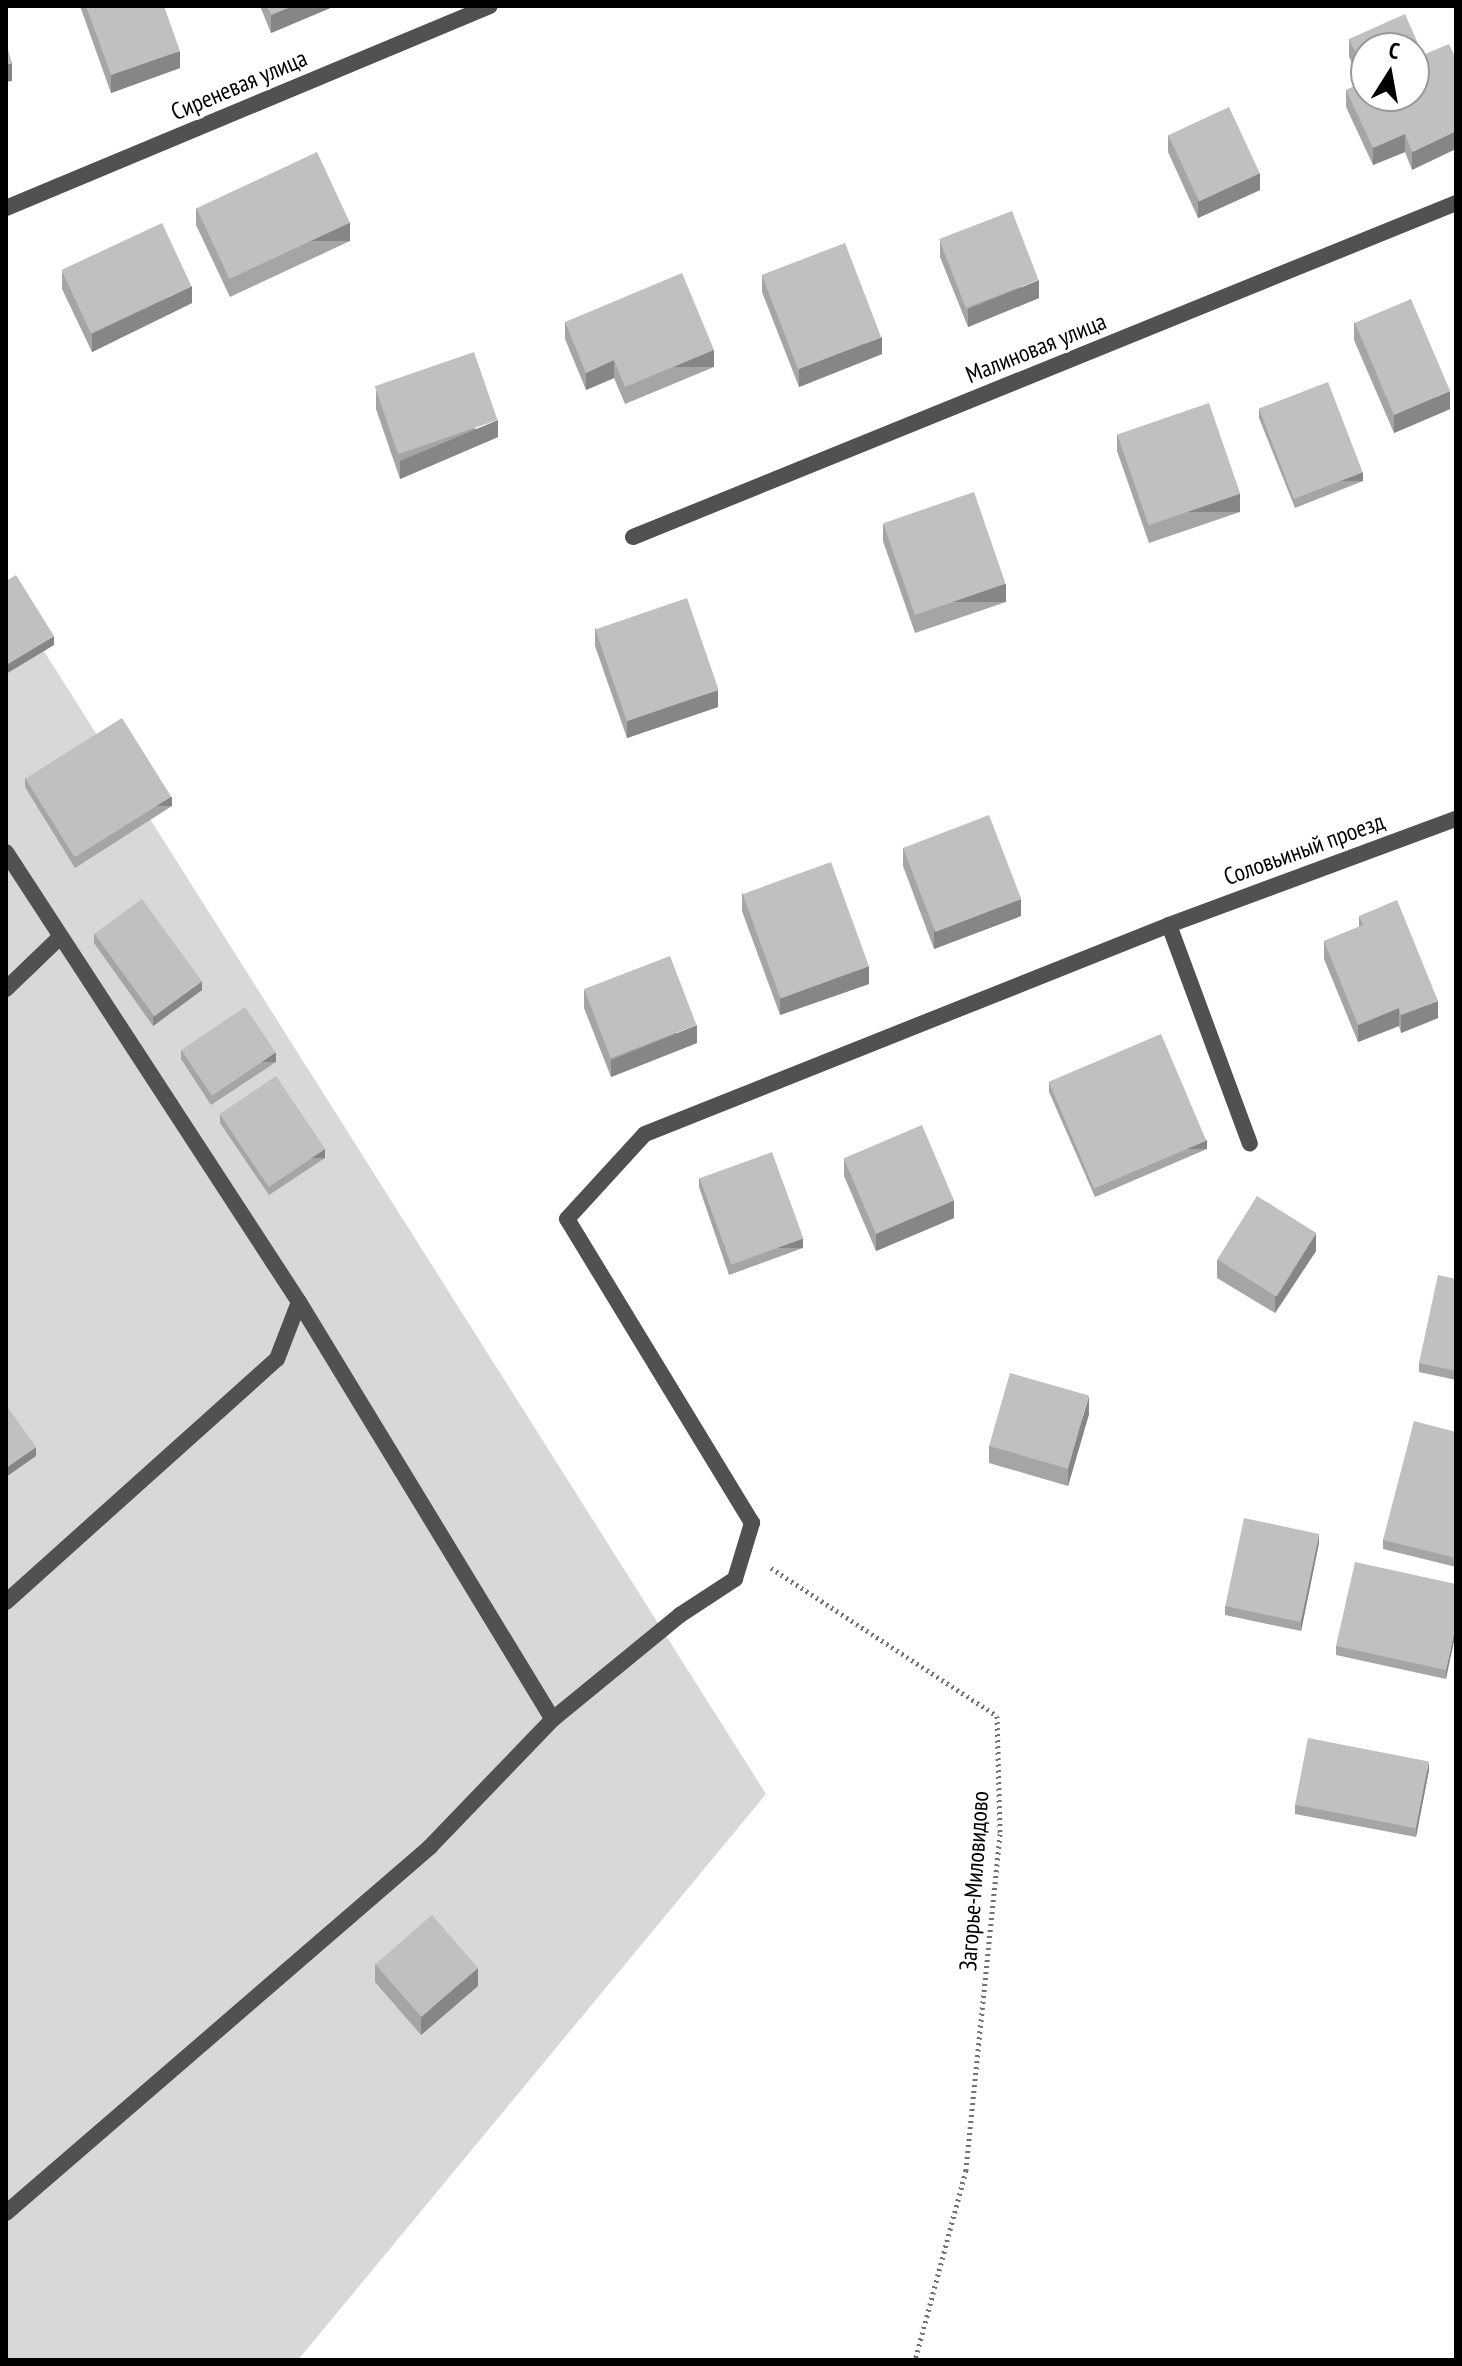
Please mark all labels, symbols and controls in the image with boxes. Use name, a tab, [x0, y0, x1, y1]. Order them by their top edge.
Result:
north arrow	[1350, 32, 1430, 112]
text: С	[1387, 36, 1402, 65]
street label: Сиреневая улица	[167, 43, 311, 127]
street label: Малиновая улица	[962, 307, 1110, 389]
street label: Соловьиный проезд	[1220, 807, 1388, 891]
street label: Загорье-Миловидово	[953, 1790, 995, 1972]

